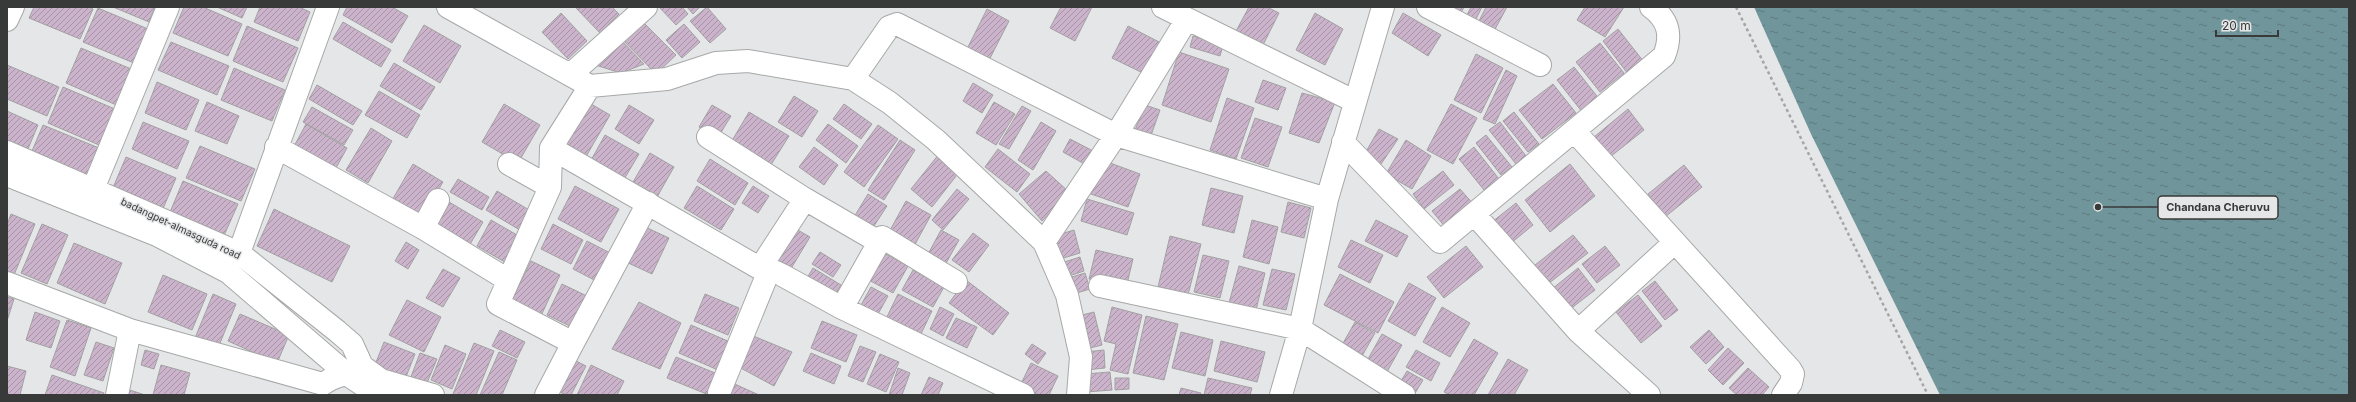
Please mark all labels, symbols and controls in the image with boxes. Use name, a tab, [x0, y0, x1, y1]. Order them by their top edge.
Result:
scale bar	[2216, 12, 2278, 38]
text: 20 m	[2222, 18, 2251, 33]
street label: badangpet-almasguda road	[119, 195, 243, 261]
callout: Chandana Cheruvu	[2158, 196, 2278, 219]
text: Chandana Cheruvu	[2166, 200, 2270, 214]

